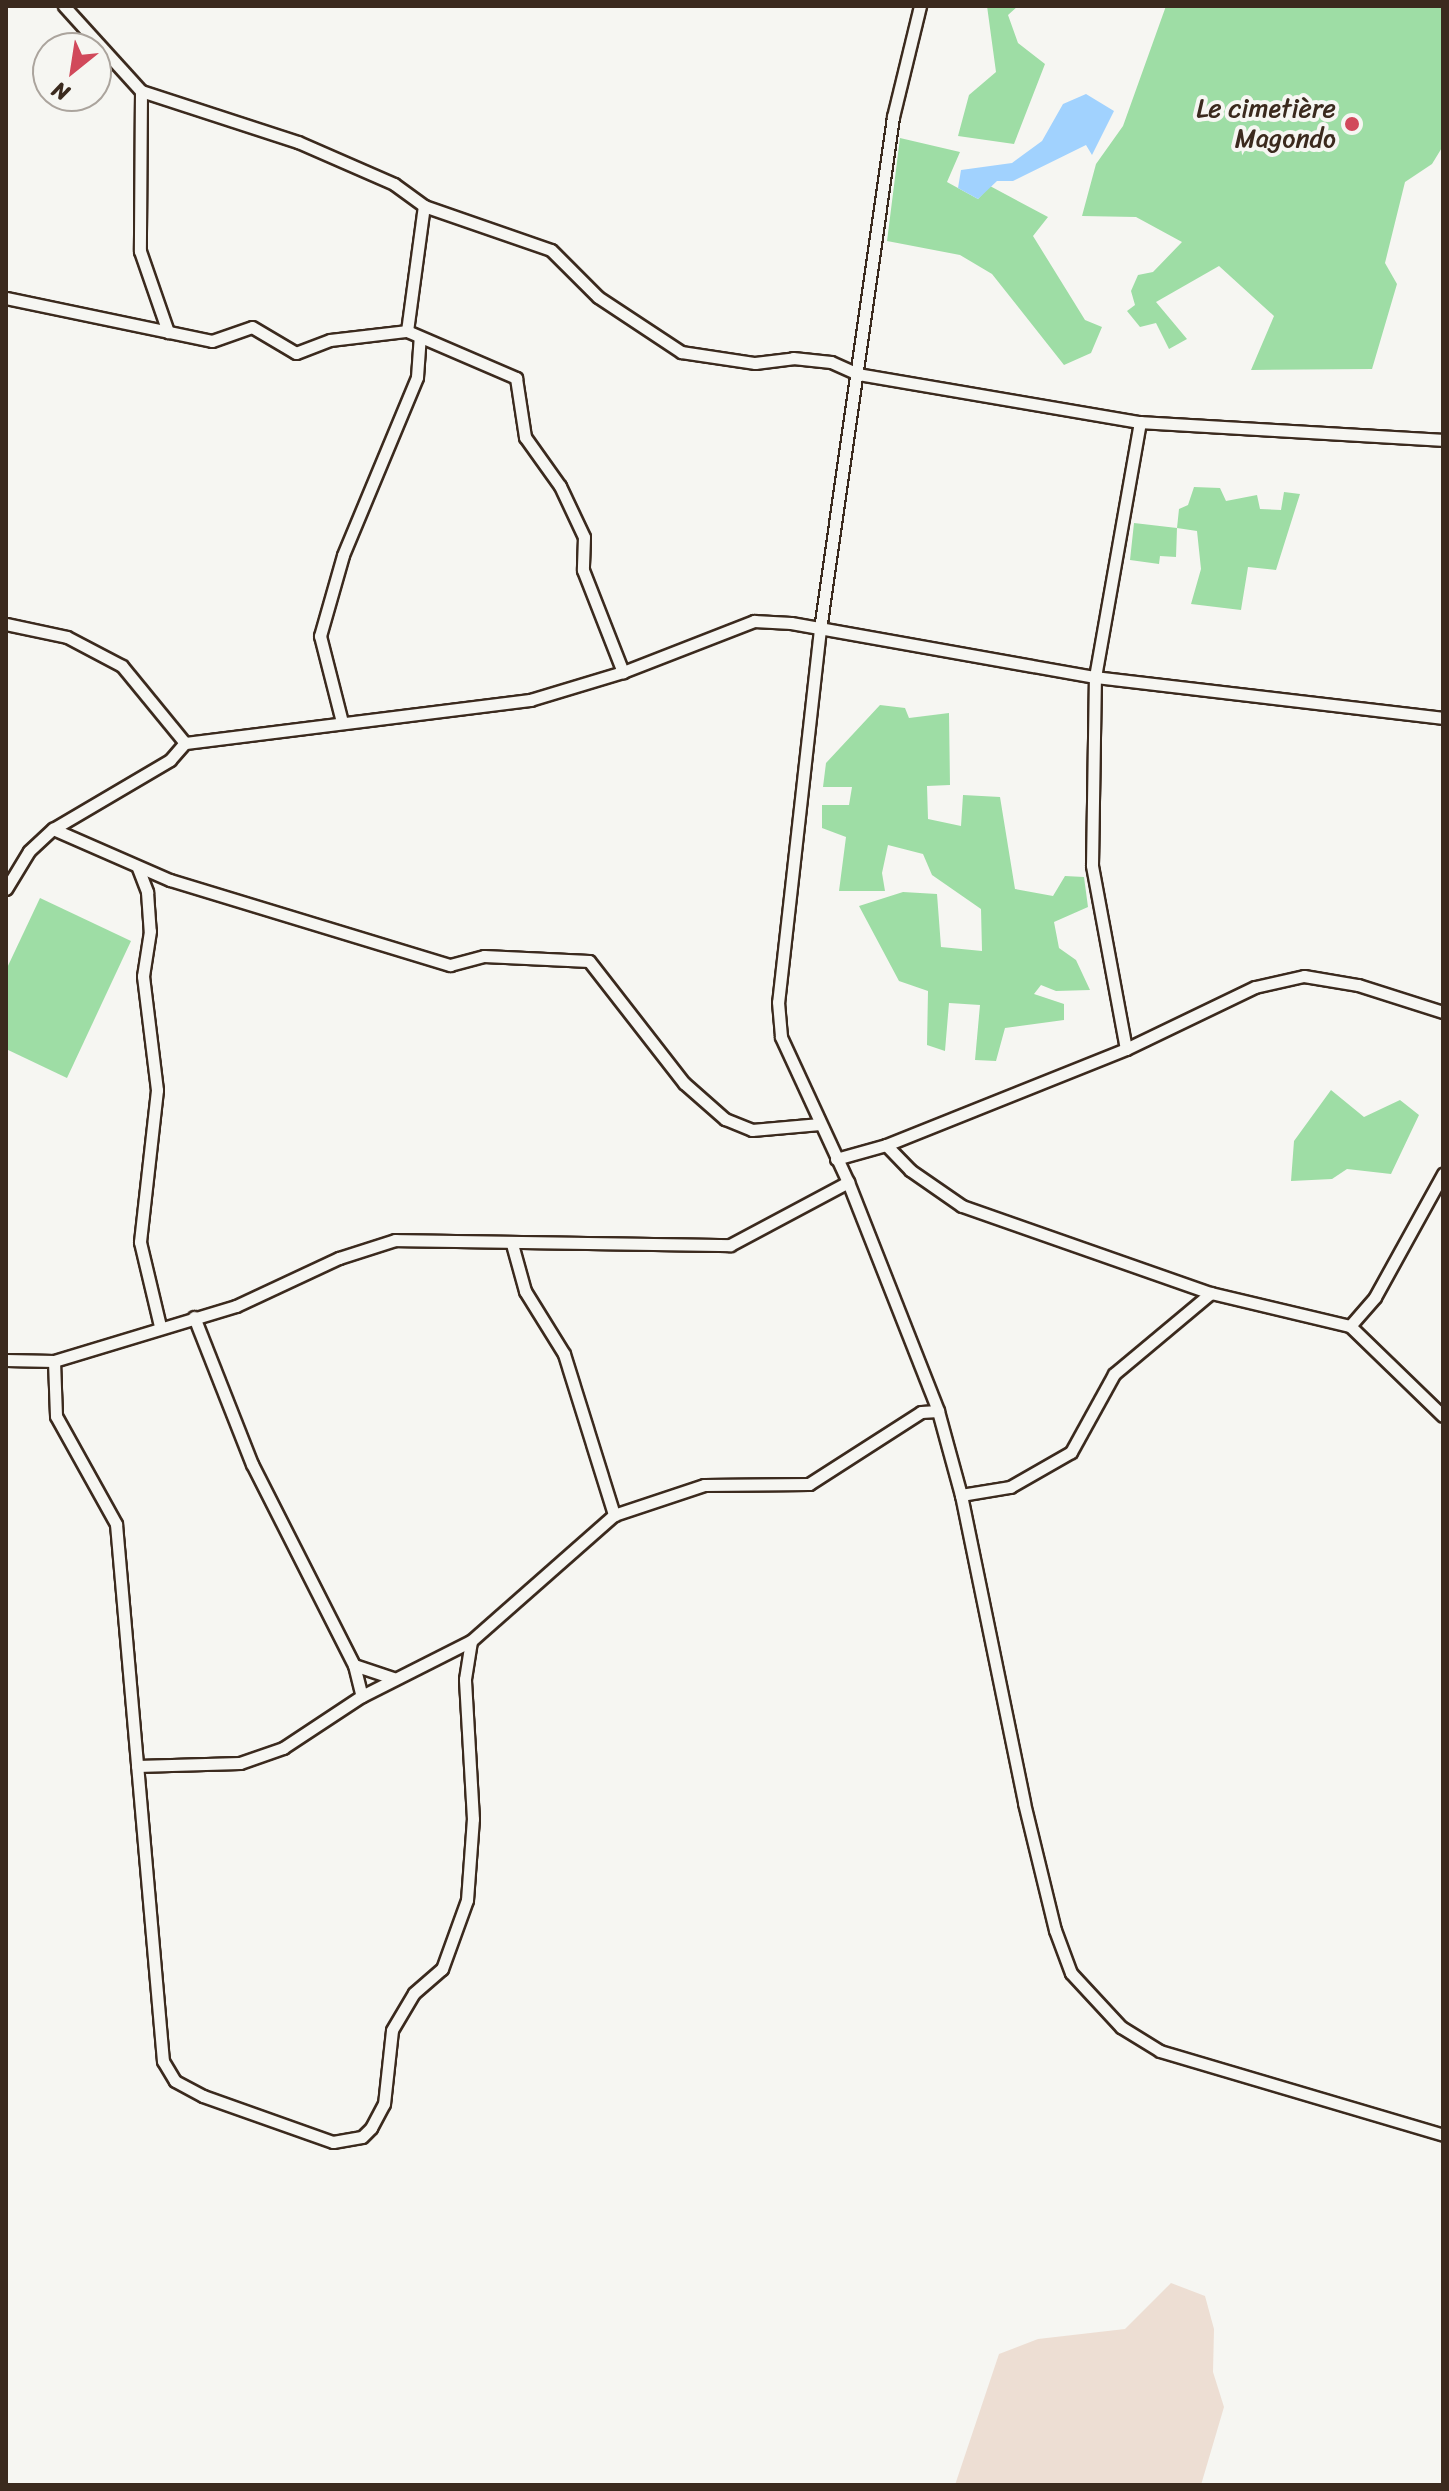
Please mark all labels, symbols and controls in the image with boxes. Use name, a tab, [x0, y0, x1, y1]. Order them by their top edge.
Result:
north arrow	[32, 32, 112, 112]
text: N	[44, 71, 77, 112]
place label: Le cimetière Magondo	[1195, 93, 1336, 154]
marker: Le cimetière Magondo	[1343, 115, 1361, 133]

